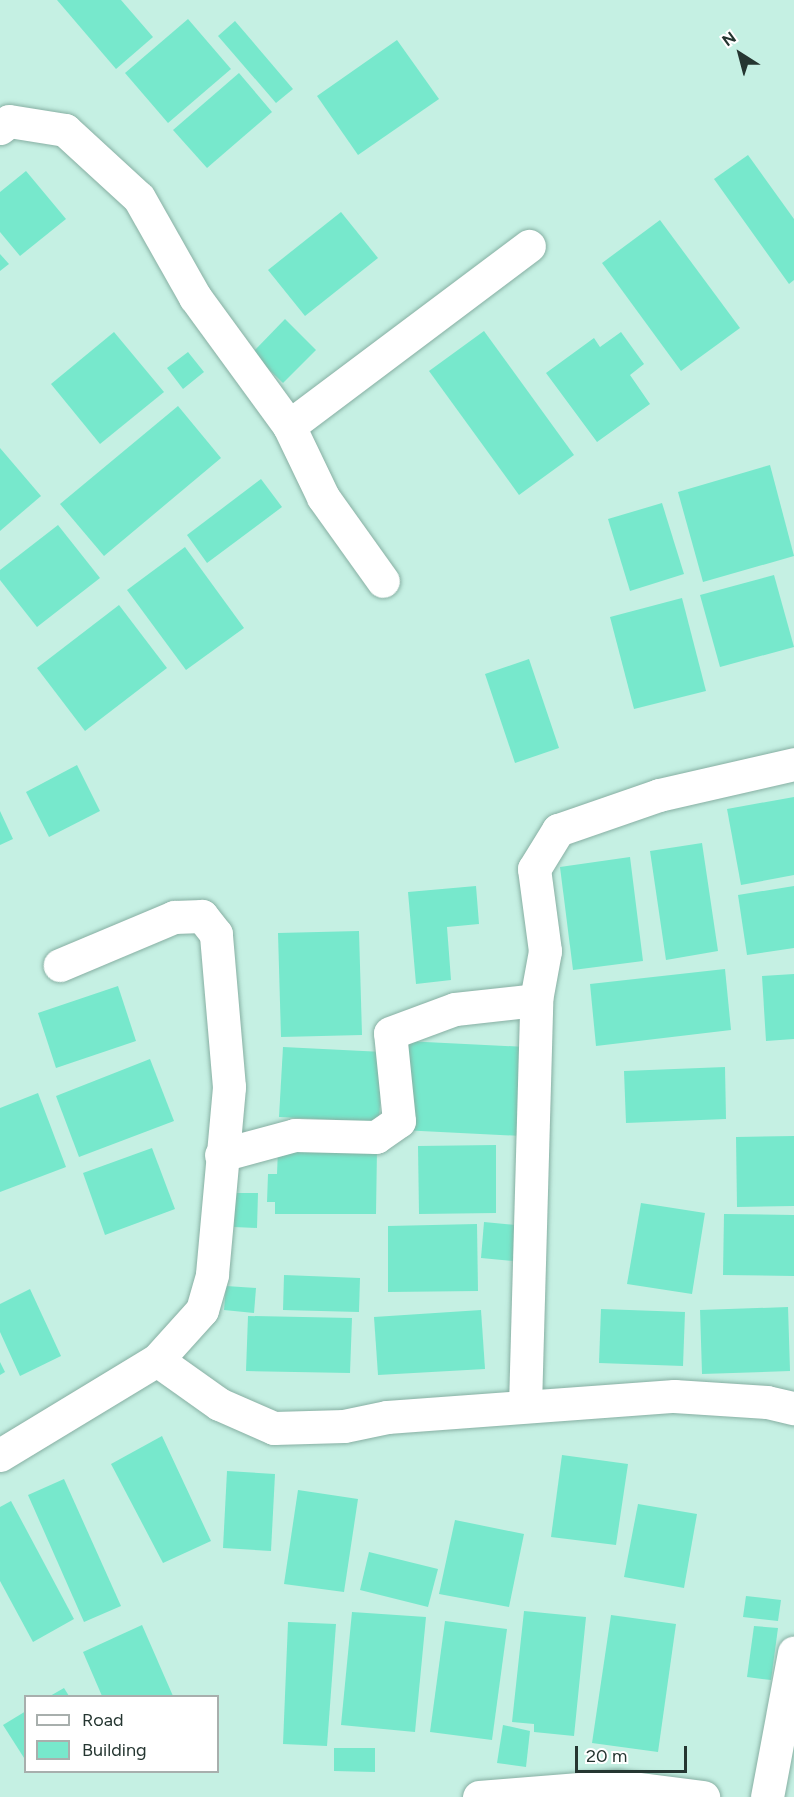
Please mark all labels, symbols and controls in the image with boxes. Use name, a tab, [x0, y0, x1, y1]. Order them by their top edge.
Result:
north arrow	[710, 24, 770, 84]
text: N	[719, 28, 740, 50]
legend	[24, 1695, 219, 1773]
text: Road	[82, 1709, 123, 1731]
scale bar	[578, 1734, 690, 1772]
text: Building	[82, 1739, 147, 1761]
text: 20 m	[586, 1745, 627, 1767]

